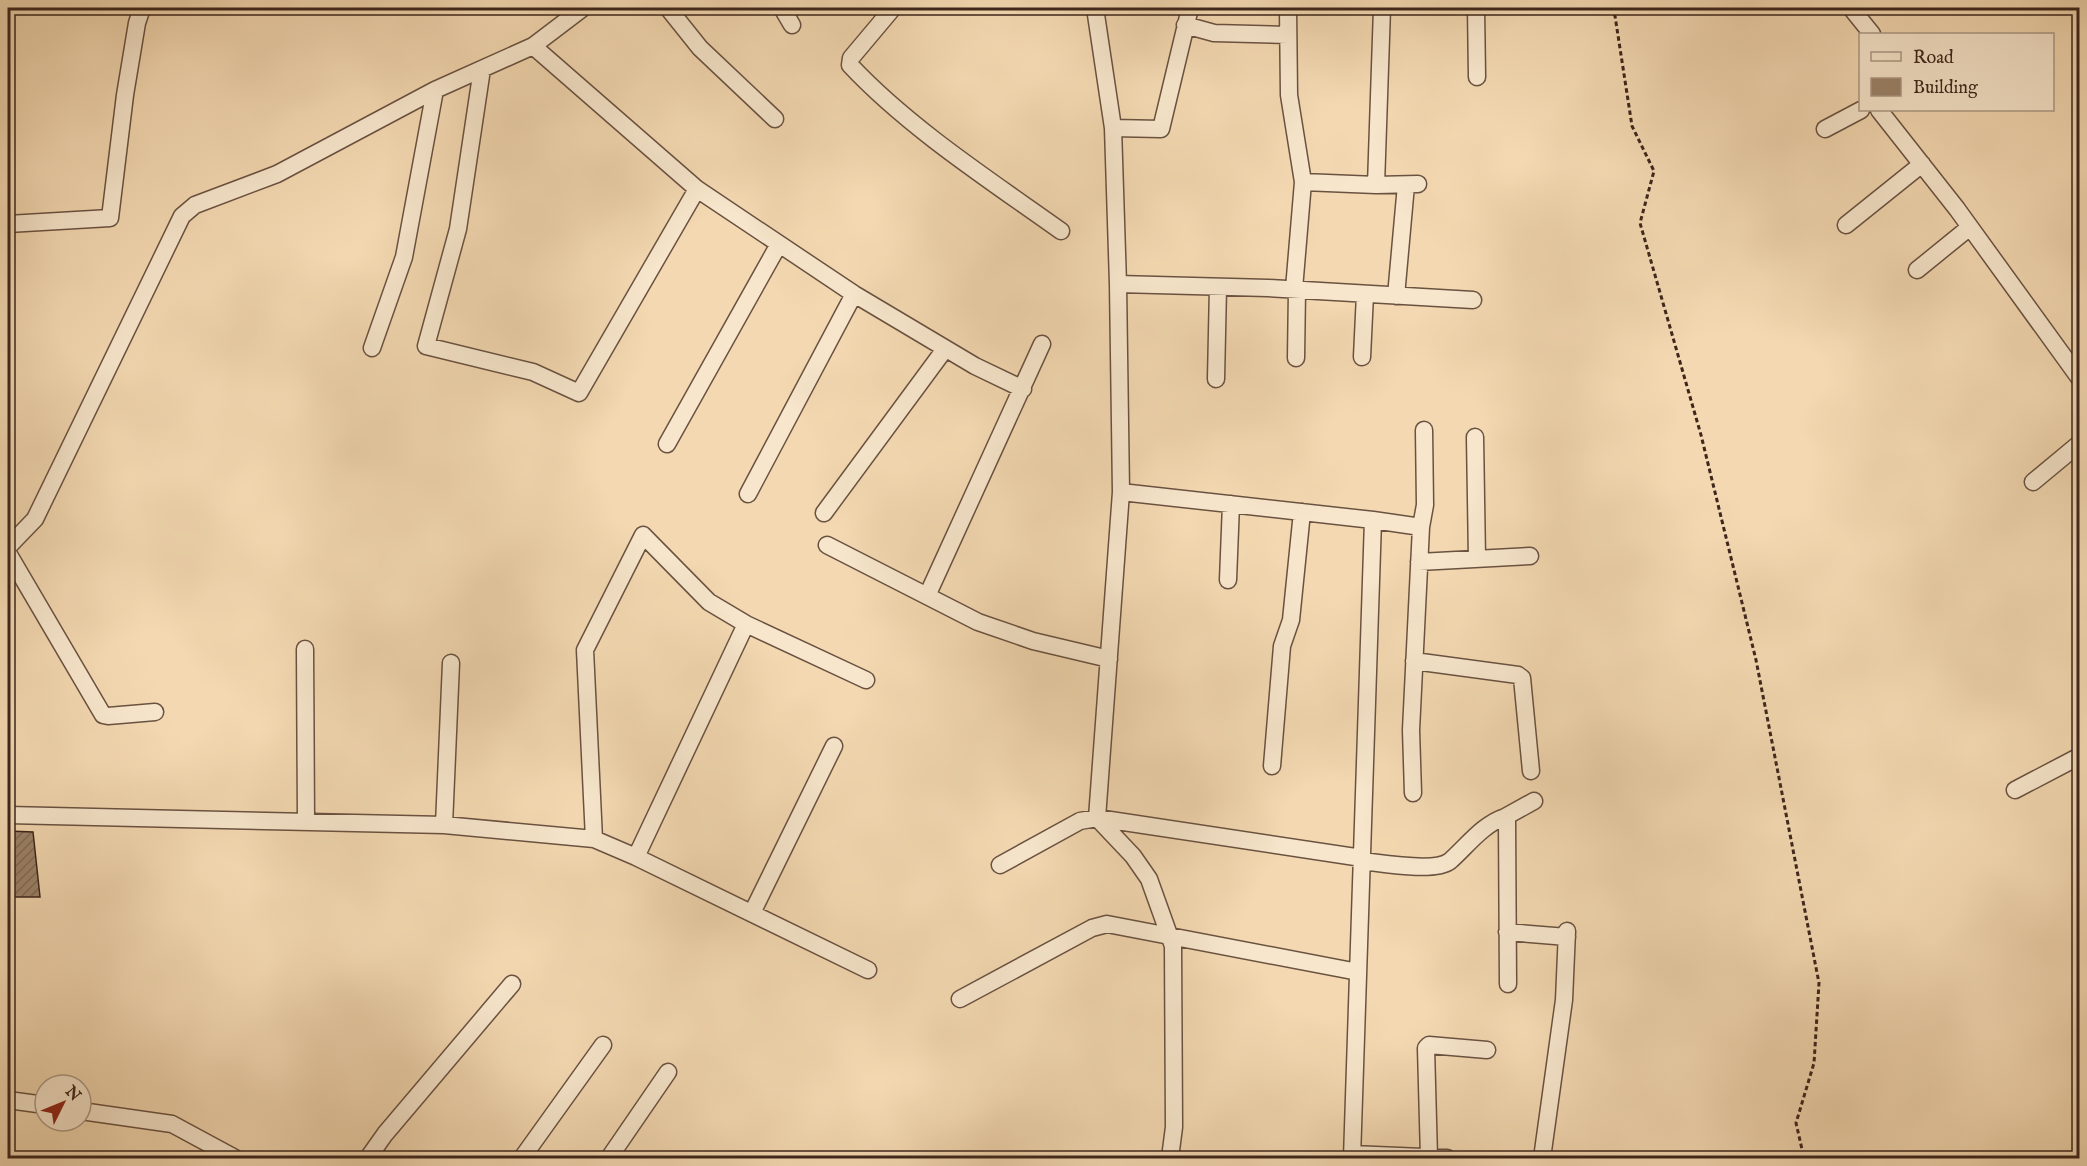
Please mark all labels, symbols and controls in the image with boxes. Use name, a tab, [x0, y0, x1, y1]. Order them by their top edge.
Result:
legend	[1859, 33, 2054, 111]
text: Road	[1913, 47, 1954, 70]
text: Building	[1913, 77, 1978, 100]
north arrow	[33, 1073, 93, 1133]
text: N	[60, 1082, 85, 1106]

